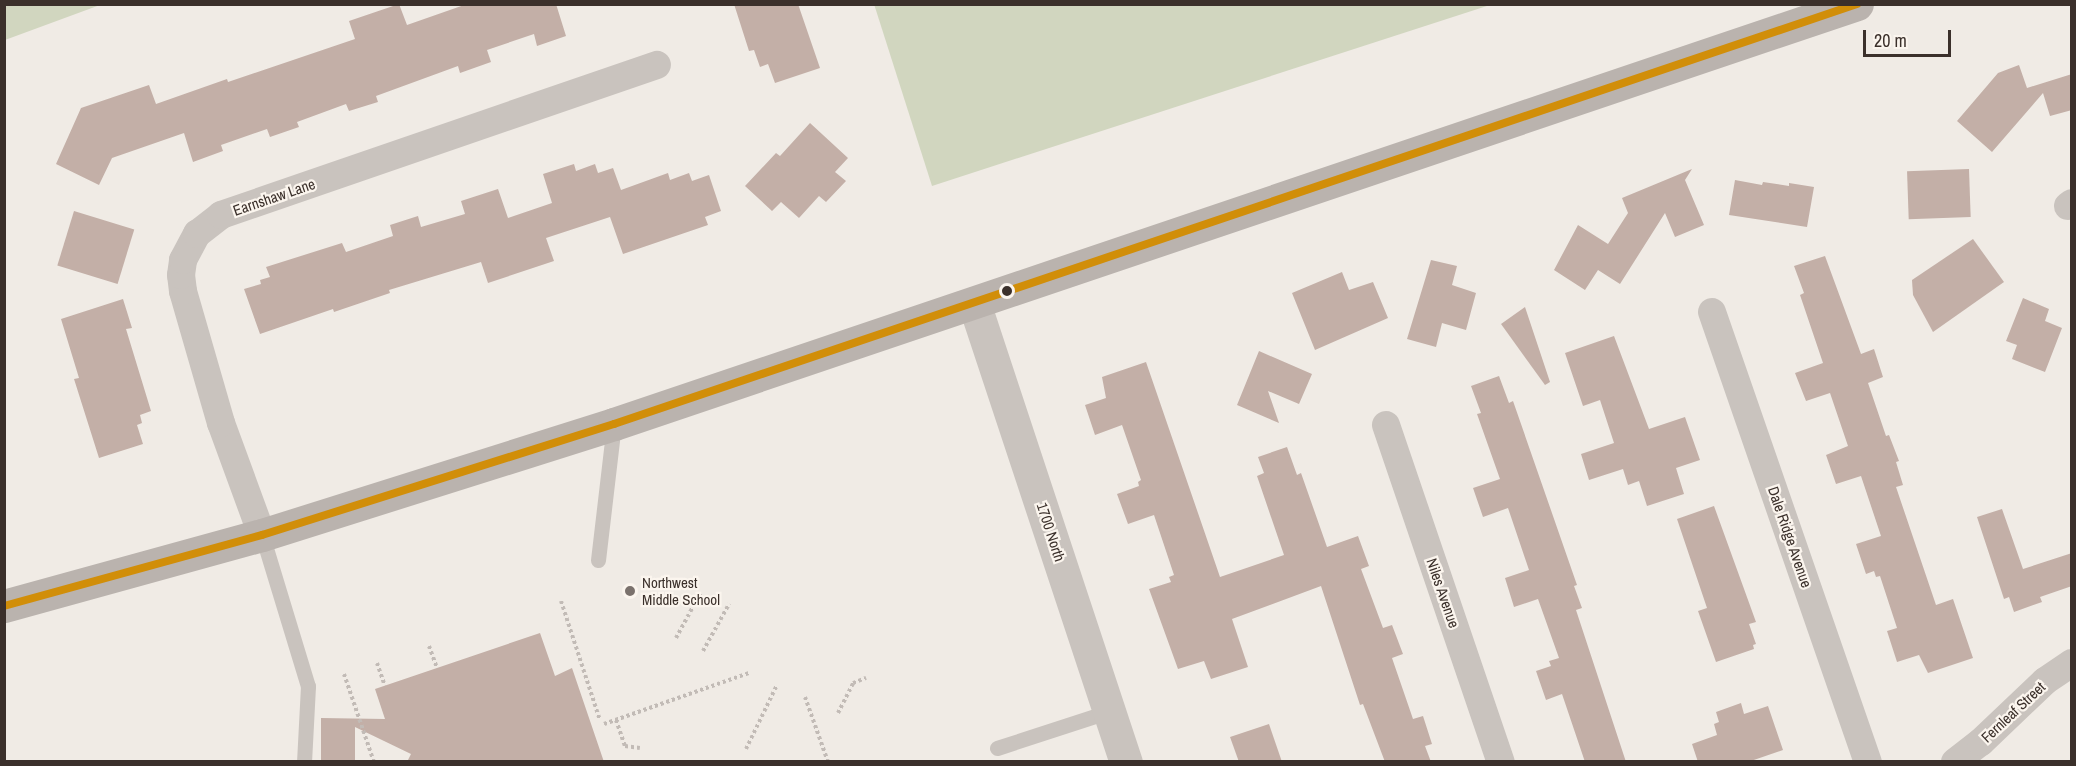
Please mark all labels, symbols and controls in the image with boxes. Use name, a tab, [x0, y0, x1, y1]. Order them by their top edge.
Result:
scale bar	[1866, 18, 1954, 56]
text: 20 m	[1874, 28, 1907, 53]
street label: Earnshaw Lane	[231, 175, 317, 219]
unlabelled marker	[1001, 285, 1013, 297]
street label: Dale Ridge Avenue	[1764, 484, 1816, 590]
street label: 1700 North	[1033, 500, 1069, 564]
street label: Niles Avenue	[1423, 556, 1463, 630]
place label: Northwest Middle School	[642, 573, 720, 608]
marker: Northwest Middle School	[623, 584, 637, 598]
street label: Fernleaf Street	[1977, 678, 2049, 746]

